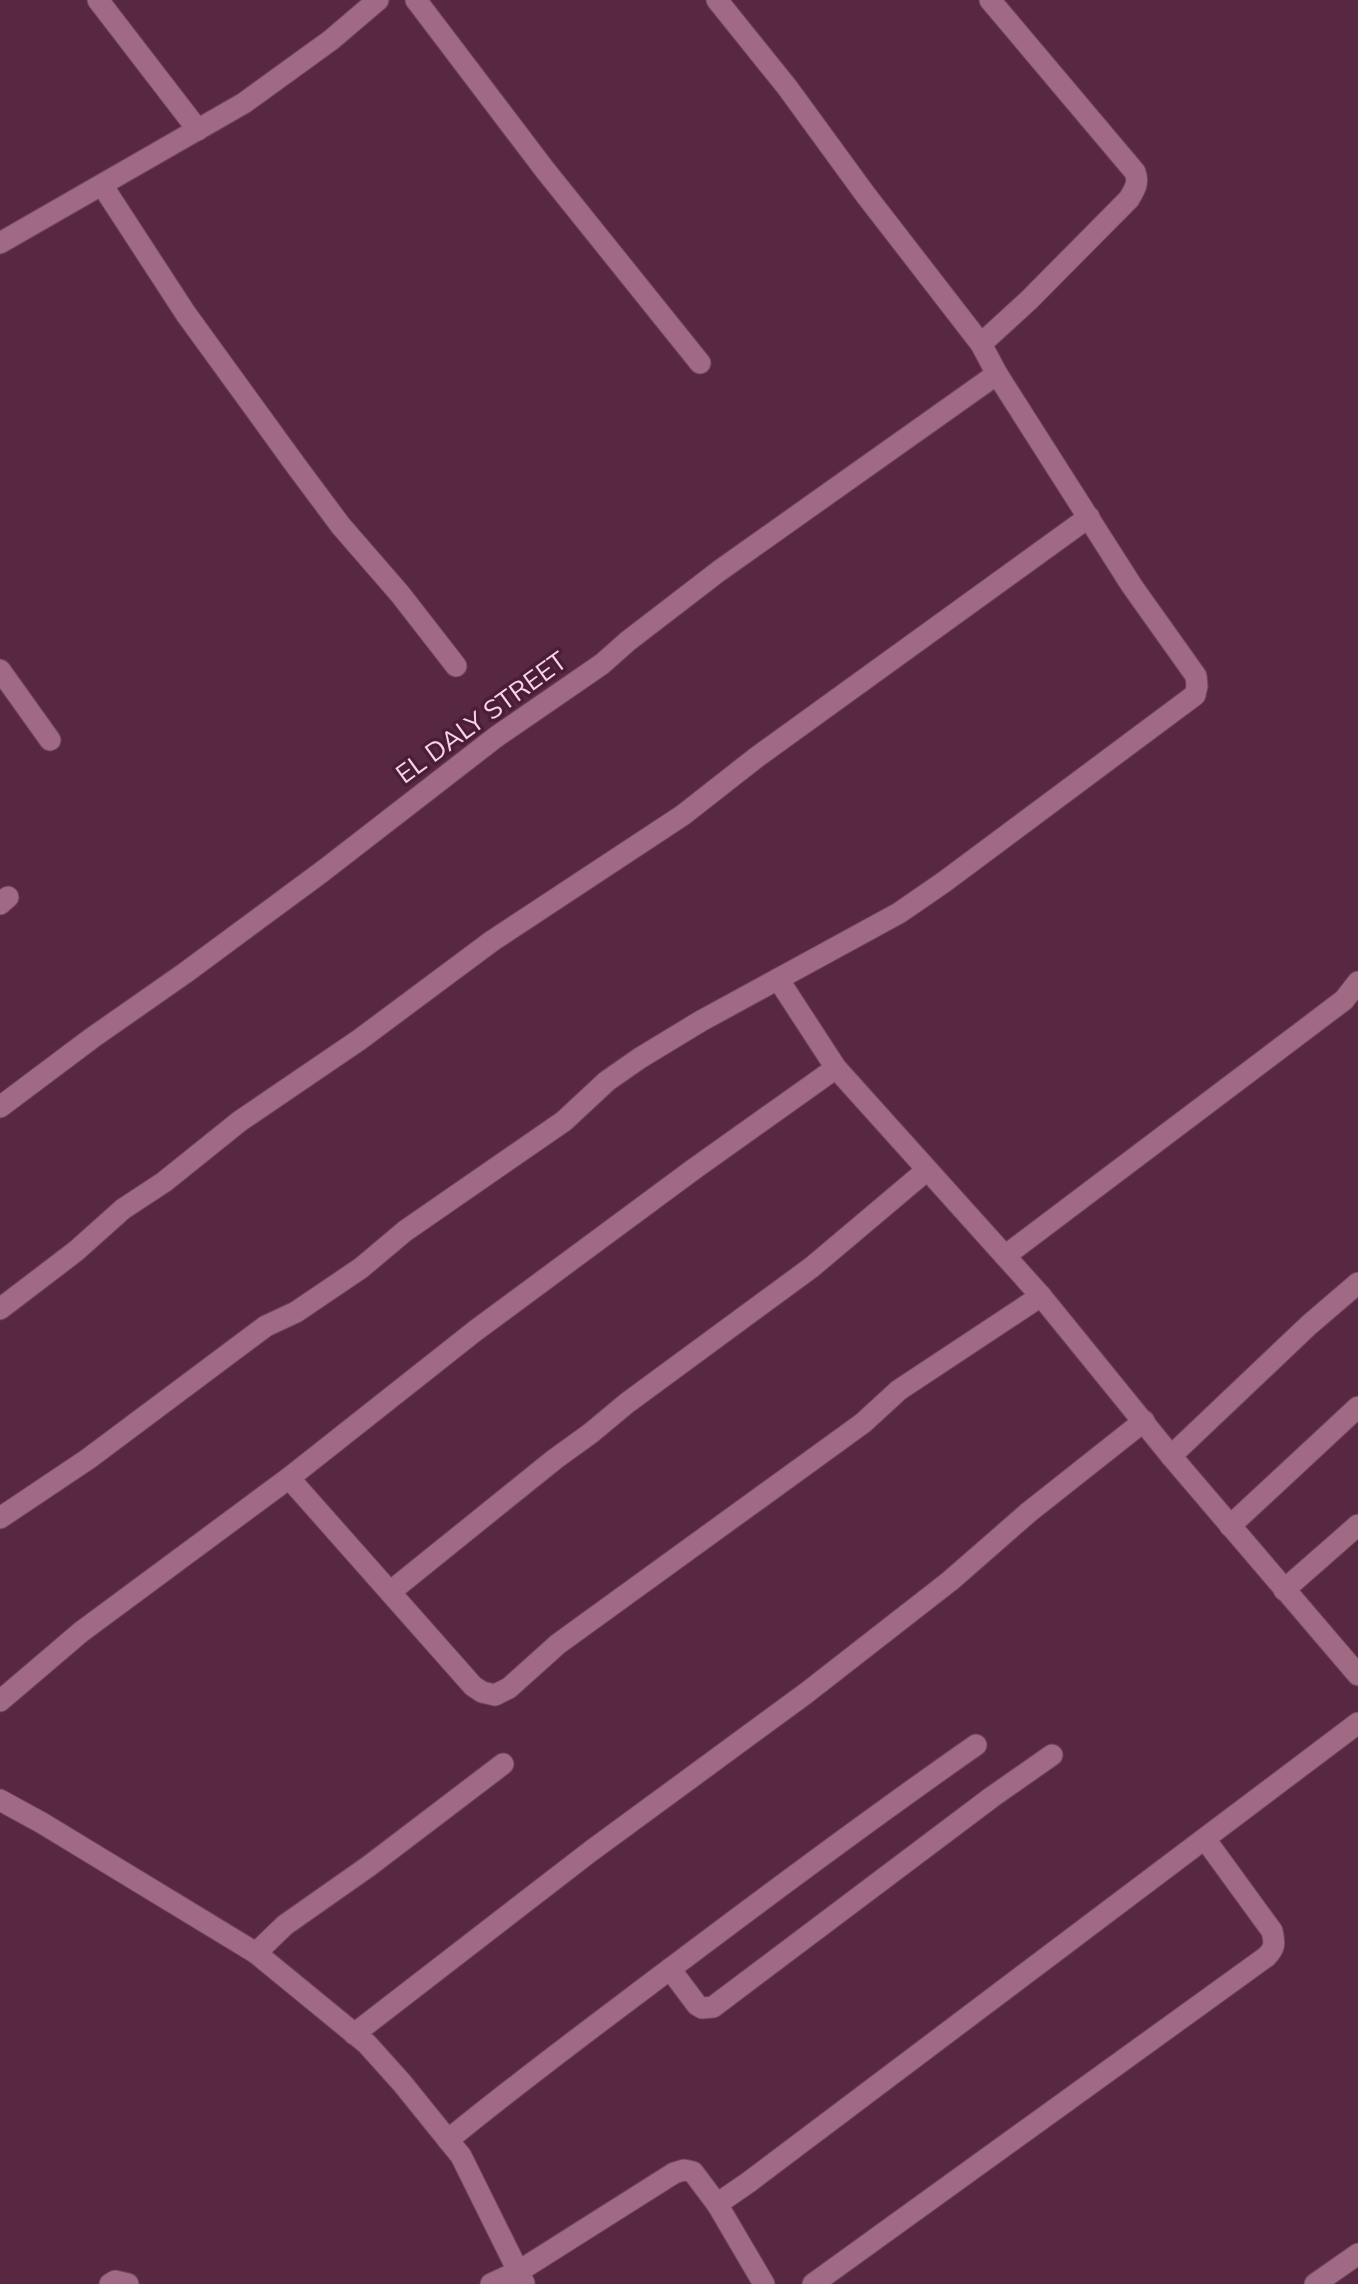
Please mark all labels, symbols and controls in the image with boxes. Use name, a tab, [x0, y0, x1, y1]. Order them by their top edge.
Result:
street label: EL DALY STREET	[389, 644, 573, 790]

